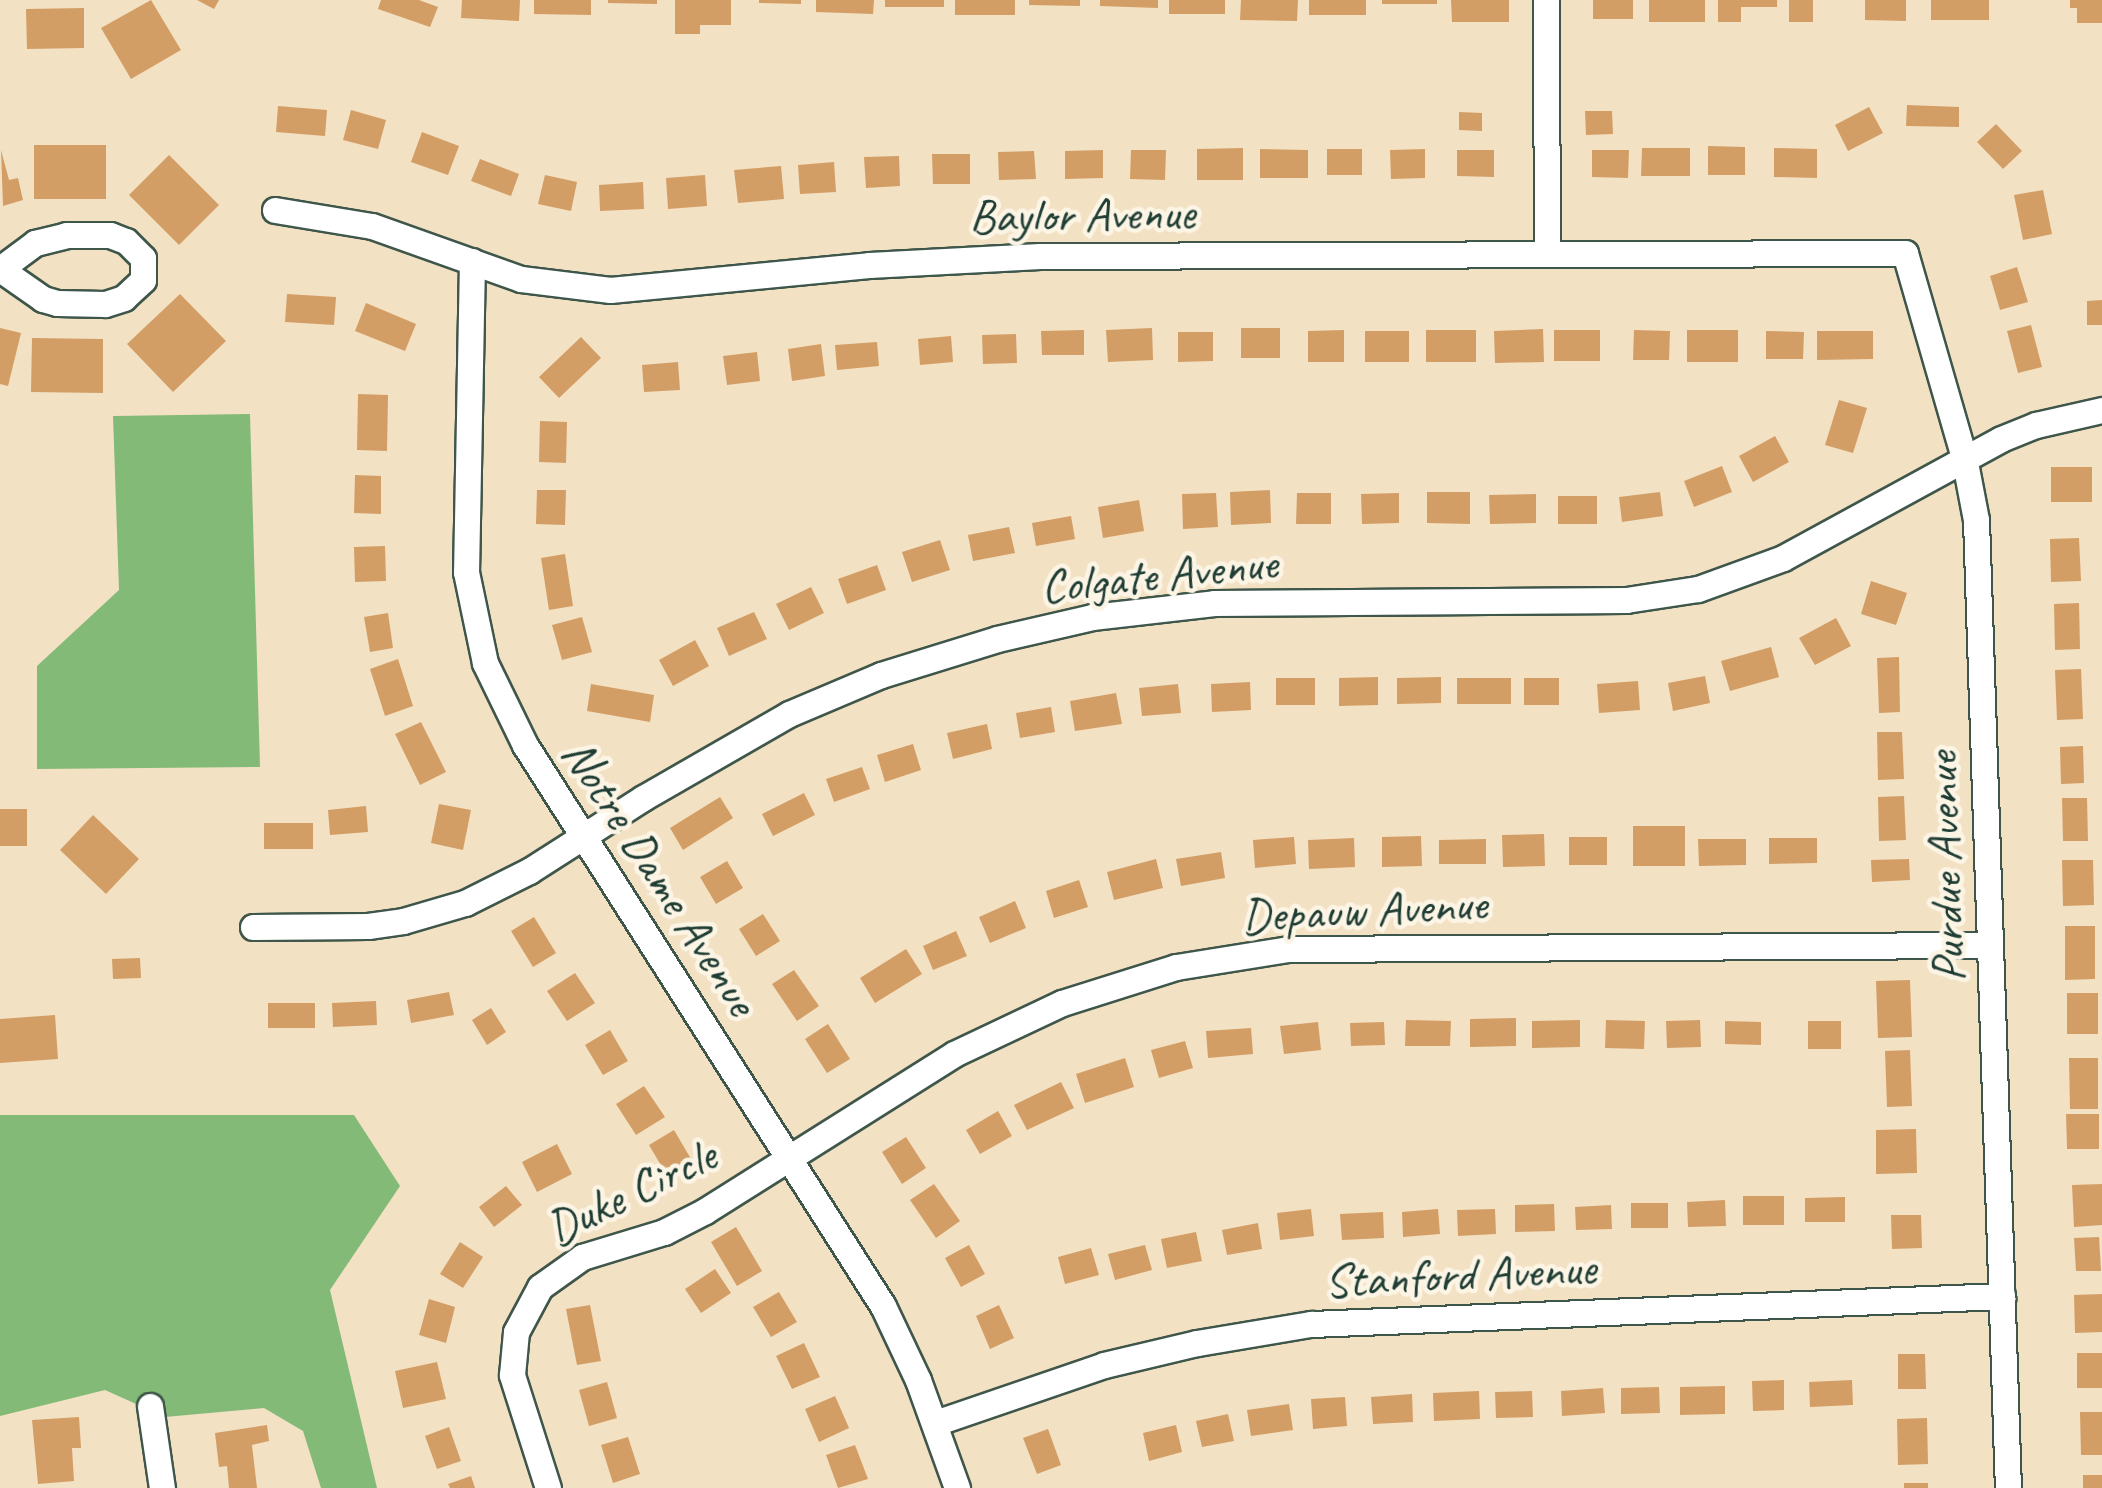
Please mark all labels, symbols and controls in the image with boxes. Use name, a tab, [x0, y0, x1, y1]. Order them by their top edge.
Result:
street label: Baylor Avenue	[969, 184, 1195, 246]
street label: Colgate Avenue	[1038, 534, 1280, 616]
street label: Notre Dame Avenue	[549, 727, 771, 1027]
street label: Purdue Avenue	[1912, 751, 1978, 983]
street label: Depauw Avenue	[1240, 875, 1488, 945]
street label: Duke Circle	[537, 1127, 725, 1257]
street label: Stanford Avenue	[1323, 1239, 1597, 1311]

